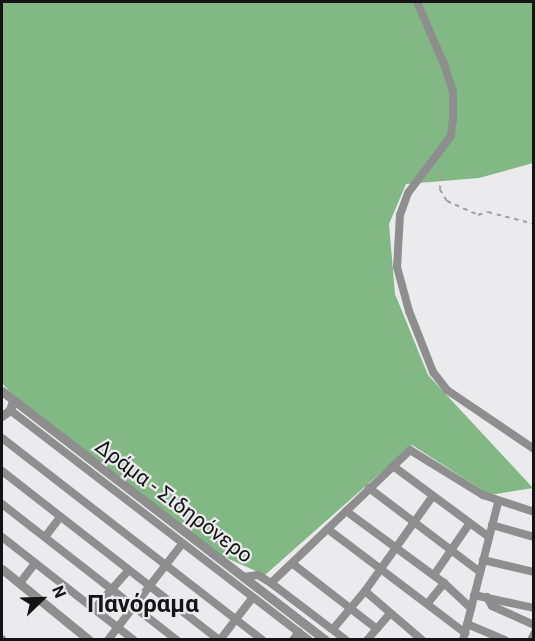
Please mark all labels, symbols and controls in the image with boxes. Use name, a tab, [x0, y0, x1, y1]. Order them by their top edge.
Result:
street label: Δράμα - Σιδηρόνερο	[90, 434, 258, 568]
north arrow	[12, 569, 72, 629]
text: N	[48, 583, 70, 601]
district label: Πανόραμα	[87, 591, 199, 619]

